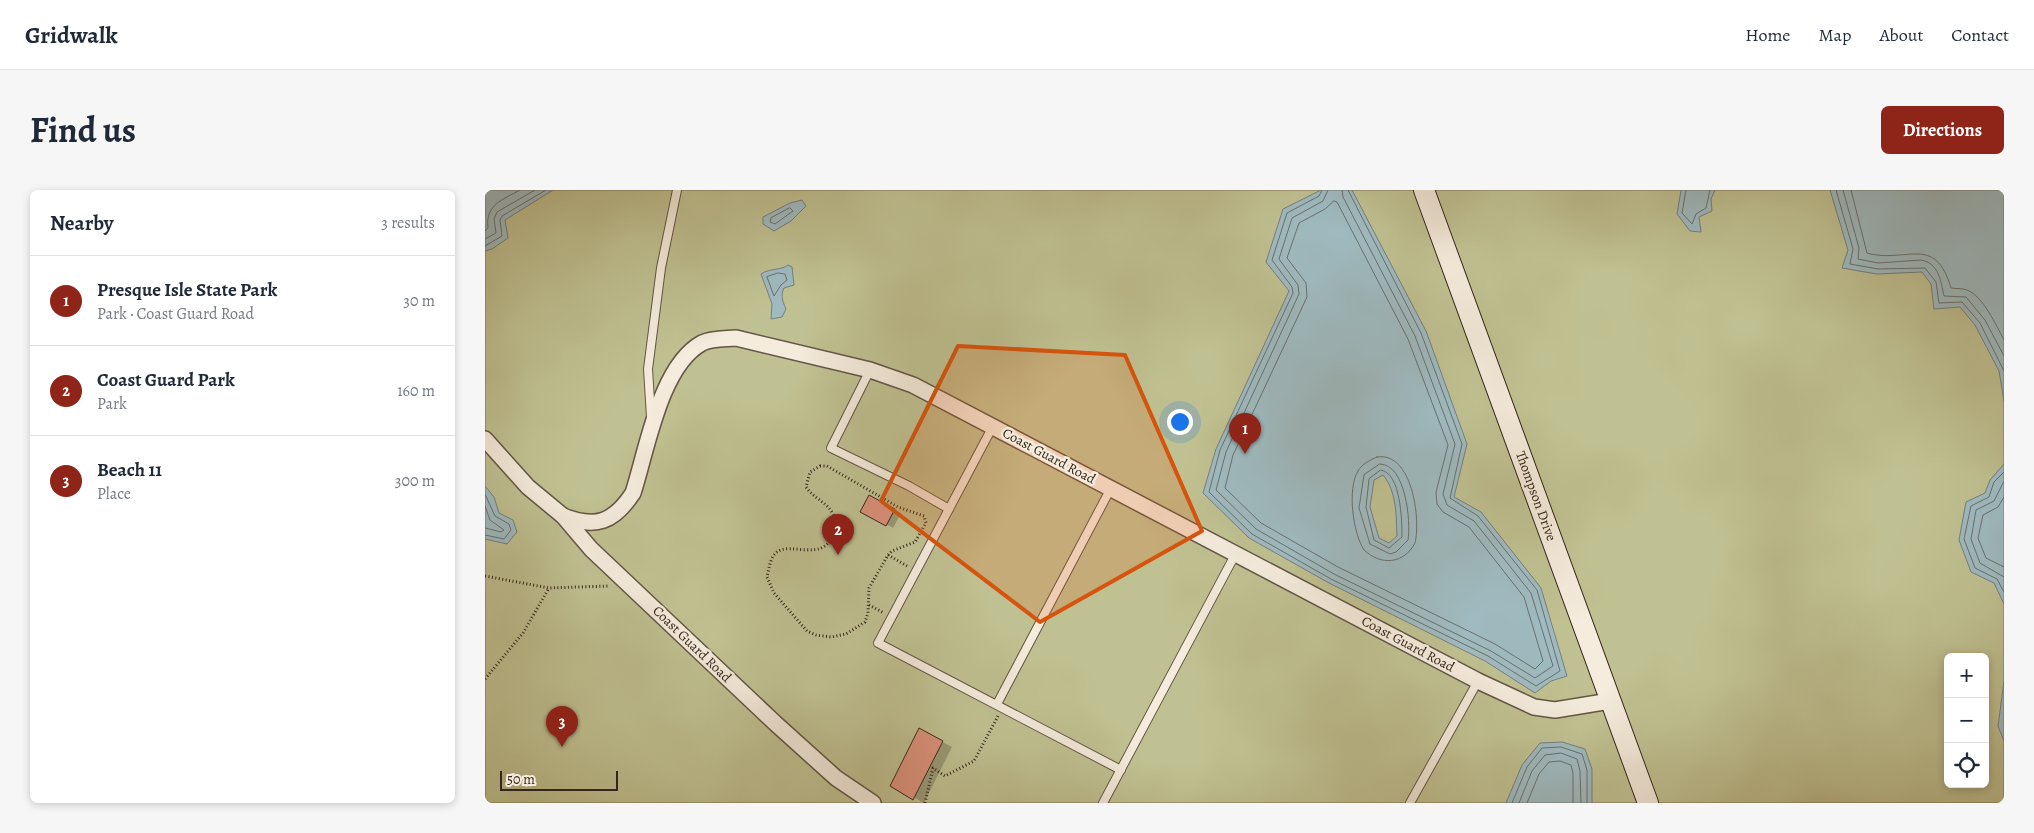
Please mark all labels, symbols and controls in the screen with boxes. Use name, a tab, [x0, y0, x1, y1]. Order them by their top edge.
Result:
text: Gridwalk	[25, 19, 118, 51]
text: Home	[1745, 23, 1790, 47]
text: Map	[1818, 23, 1851, 47]
text: About	[1879, 23, 1923, 47]
text: Contact	[1951, 23, 2009, 47]
text: Find us	[30, 106, 136, 154]
button: Directions	[1881, 106, 2004, 154]
text: Nearby	[50, 209, 113, 237]
text: 3 results	[381, 212, 435, 234]
text: Presque Isle State Park	[97, 277, 277, 303]
text: 1	[63, 290, 69, 312]
text: 30 m	[403, 290, 435, 312]
text: Park · Coast Guard Road	[97, 303, 254, 325]
text: Coast Guard Park	[97, 367, 235, 393]
text: 2	[62, 380, 70, 402]
text: 160 m	[397, 380, 435, 402]
text: Park	[97, 393, 127, 415]
your location	[1167, 409, 1193, 435]
pin: 1	[1229, 413, 1261, 454]
street label: Coast Guard Road	[999, 423, 1099, 489]
street label: Thompson Drive	[1511, 448, 1561, 544]
text: Beach 11	[97, 457, 162, 483]
text: 3	[63, 470, 69, 492]
text: 300 m	[395, 470, 435, 492]
text: Place	[97, 483, 131, 505]
pin: 2	[822, 514, 854, 555]
street label: Coast Guard Road	[648, 601, 736, 687]
street label: Coast Guard Road	[1358, 611, 1458, 677]
map controls	[1944, 653, 1989, 788]
button: +	[1944, 653, 1989, 698]
button: −	[1944, 698, 1989, 743]
pin: 3	[546, 706, 578, 747]
button: locate	[1944, 743, 1989, 788]
scale bar	[500, 768, 617, 791]
text: 50 m	[507, 770, 535, 789]

